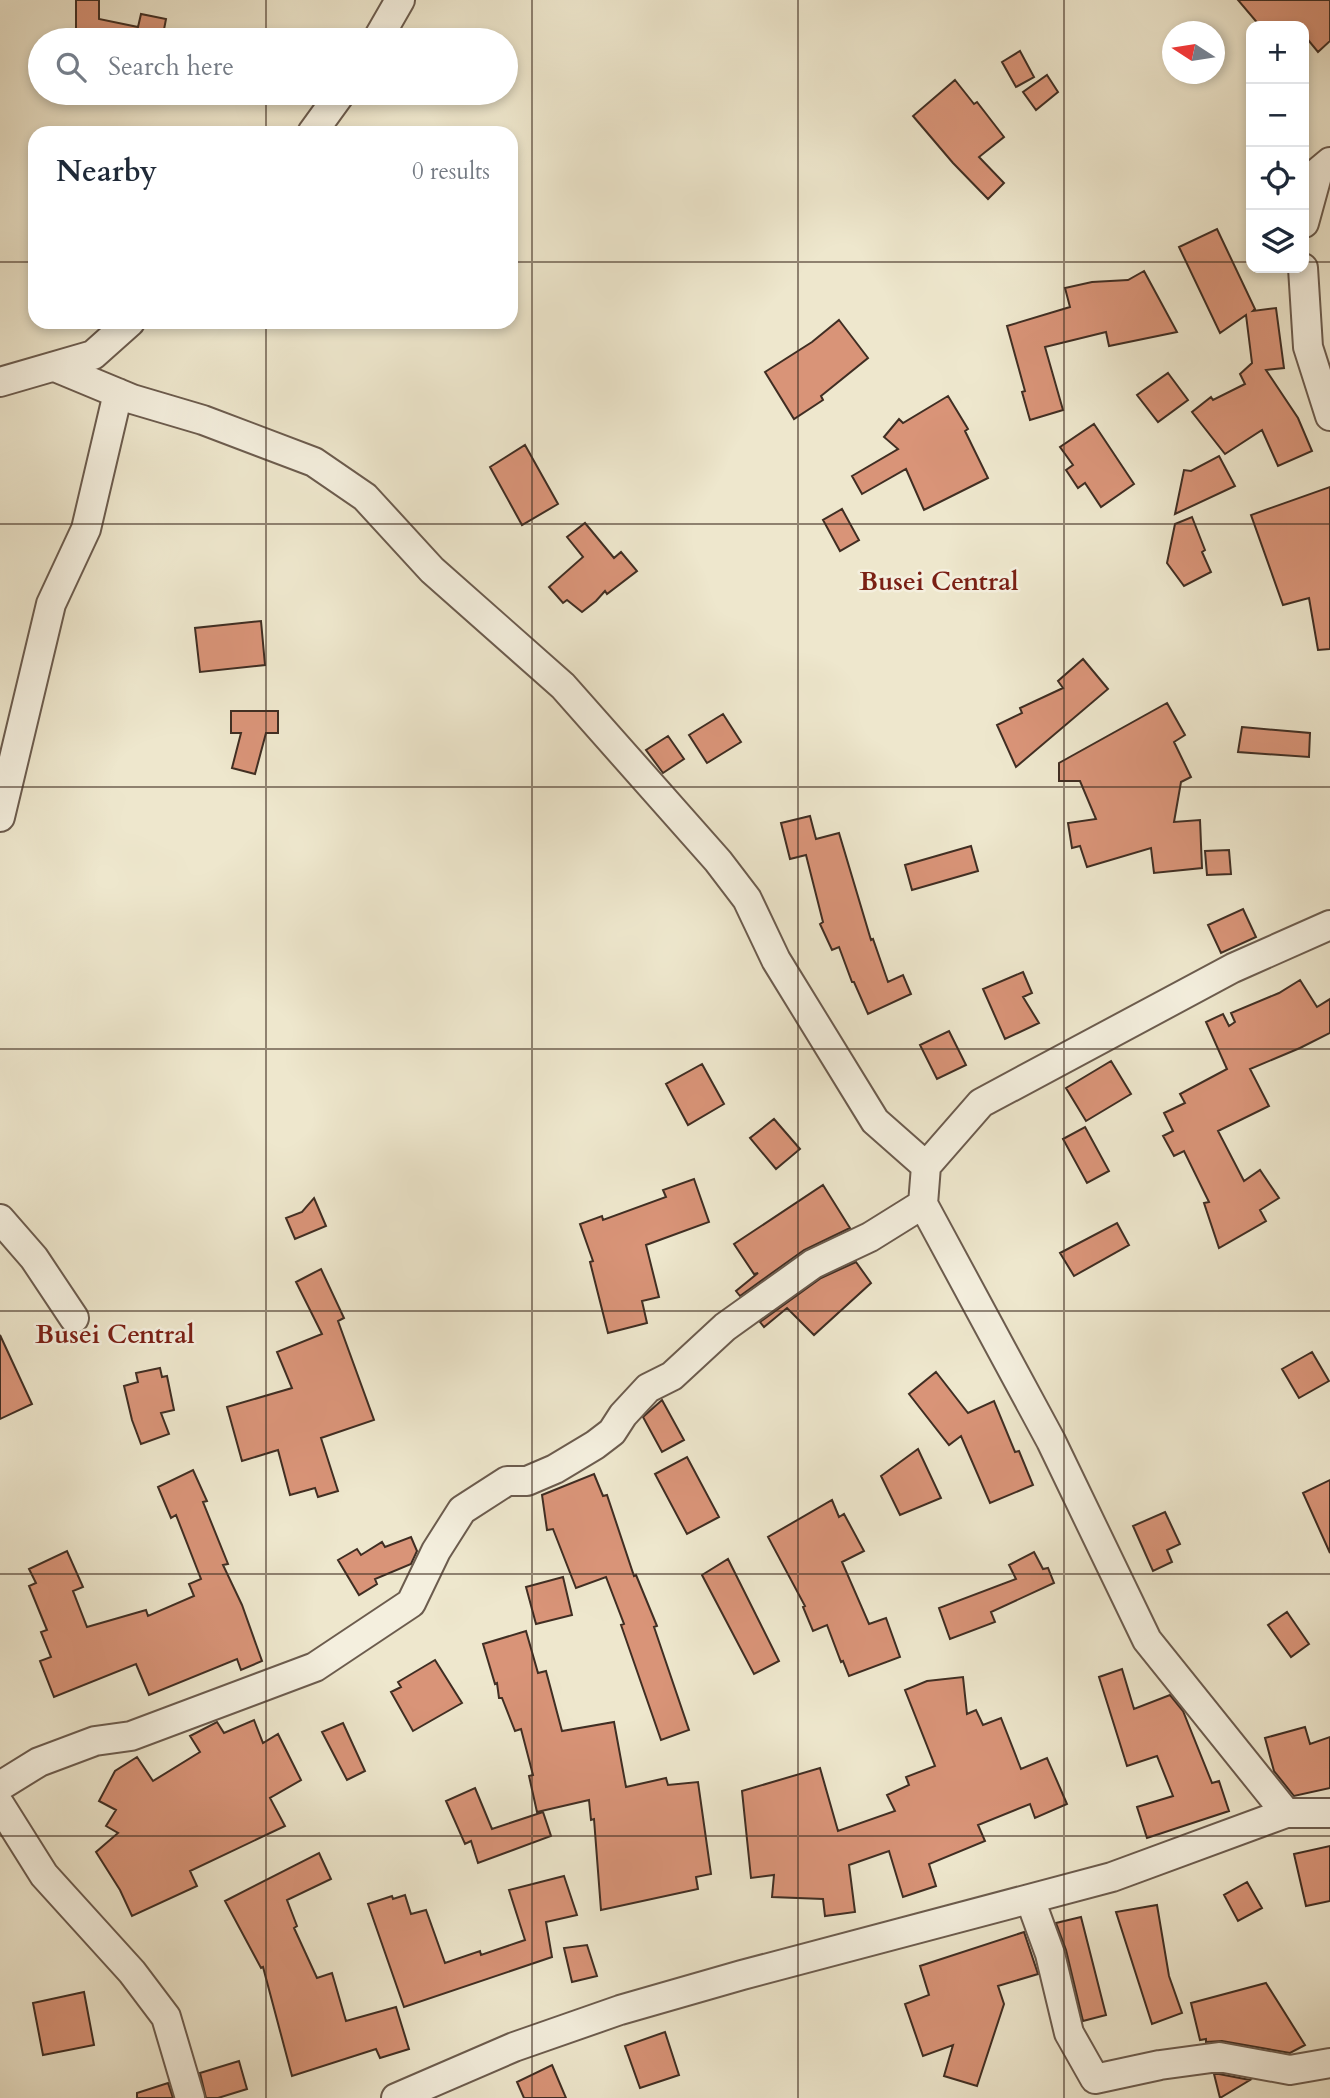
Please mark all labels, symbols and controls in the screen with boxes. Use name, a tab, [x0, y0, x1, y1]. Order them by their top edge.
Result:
north arrow	[1162, 21, 1225, 84]
map controls	[1246, 21, 1309, 273]
button: +	[1246, 21, 1309, 84]
search box	[28, 28, 518, 105]
icon: search	[52, 48, 90, 86]
text: Search here	[108, 49, 234, 84]
button: −	[1246, 84, 1309, 147]
button: locate	[1246, 147, 1309, 210]
text: Nearby	[56, 151, 157, 192]
text: 0 results	[412, 156, 490, 187]
button: layers	[1246, 210, 1309, 273]
district label: Busei Central	[859, 564, 1019, 599]
district label: Busei Central	[35, 1317, 195, 1352]

